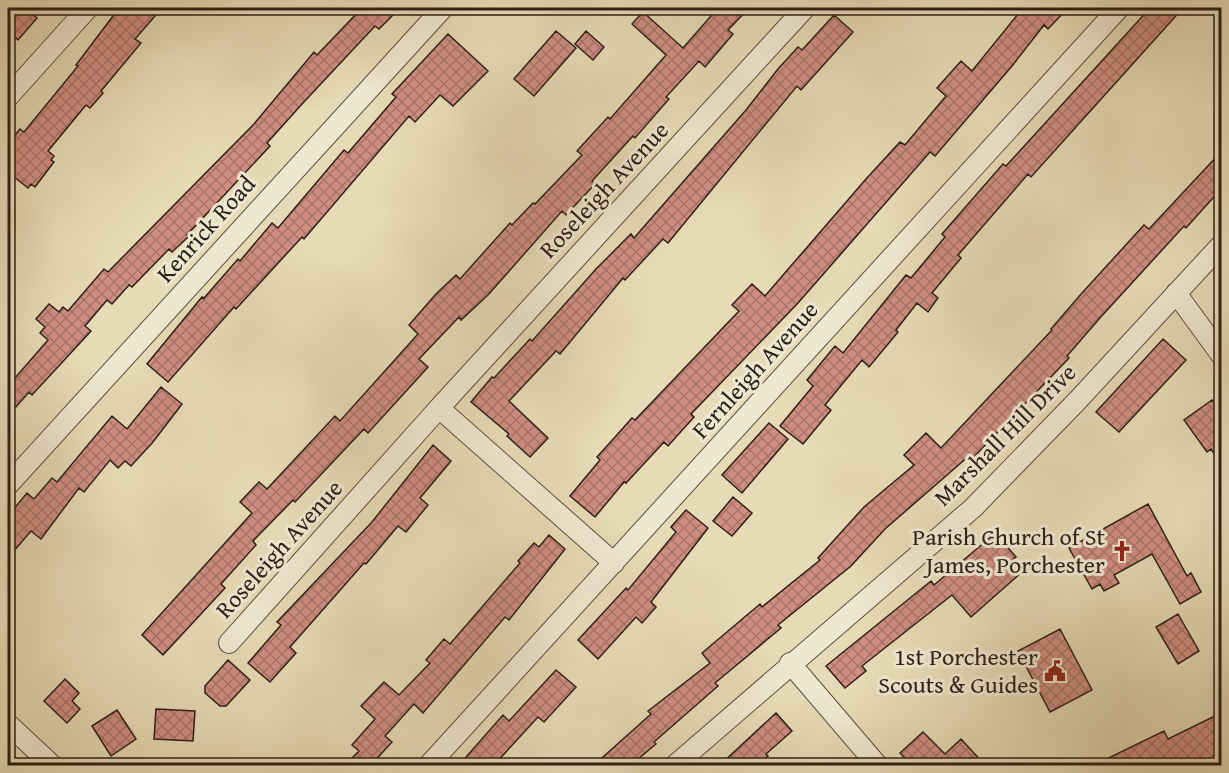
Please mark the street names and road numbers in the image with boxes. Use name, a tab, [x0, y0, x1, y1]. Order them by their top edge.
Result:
street label: Roseleigh Avenue	[531, 113, 676, 266]
street label: Kenrick Road	[148, 167, 263, 290]
street label: Fernleigh Avenue	[683, 293, 826, 446]
street label: Marshall Hill Drive	[925, 355, 1084, 514]
street label: Roseleigh Avenue	[207, 472, 351, 626]

